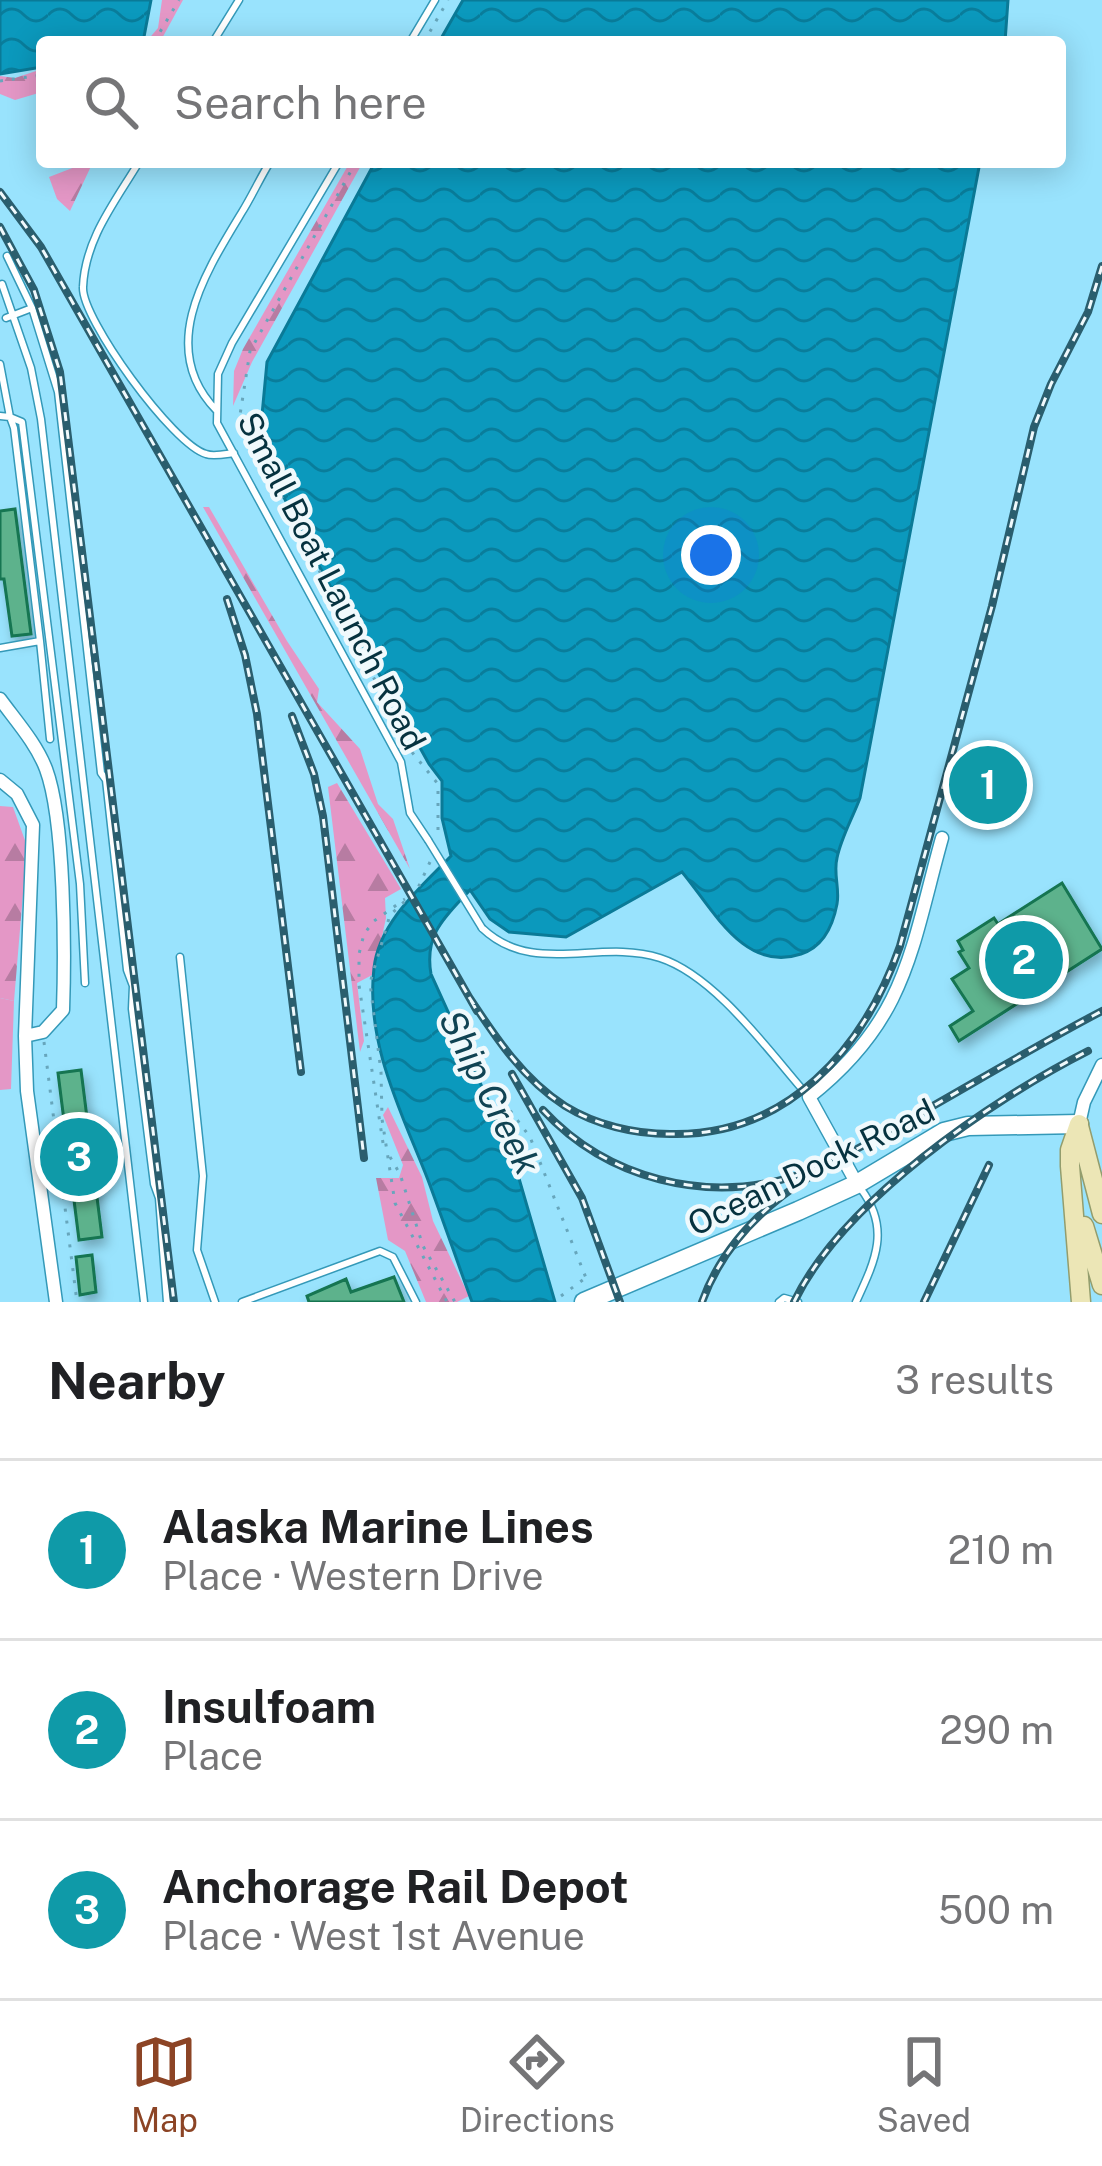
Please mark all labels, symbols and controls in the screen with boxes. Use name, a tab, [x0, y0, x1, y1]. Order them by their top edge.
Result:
search box	[36, 36, 1066, 168]
icon: search	[78, 69, 144, 135]
text: Search here	[174, 76, 427, 129]
street label: Small Boat Launch Road	[230, 406, 434, 756]
your location	[681, 525, 741, 585]
pin: 1	[949, 740, 1027, 830]
pin: 2	[985, 915, 1063, 1005]
water label: Ship Creek	[431, 1003, 549, 1181]
street label: Ocean Dock Road	[682, 1091, 940, 1243]
pin: 3	[40, 1112, 118, 1202]
text: Nearby	[48, 1351, 225, 1410]
text: 3 results	[895, 1357, 1054, 1403]
text: Alaska Marine Lines	[162, 1500, 594, 1553]
text: 1	[79, 1527, 95, 1573]
text: 210 m	[948, 1527, 1054, 1573]
text: Place · Western Drive	[162, 1553, 544, 1599]
text: Insulfoam	[162, 1680, 376, 1733]
text: 2	[75, 1707, 99, 1753]
text: 290 m	[940, 1707, 1054, 1753]
text: Place	[162, 1733, 263, 1779]
text: Anchorage Rail Depot	[162, 1860, 629, 1913]
text: 3	[74, 1887, 100, 1933]
text: 500 m	[938, 1887, 1054, 1933]
text: Place · West 1st Avenue	[162, 1913, 585, 1959]
tab: Map	[131, 2029, 198, 2139]
tab: Directions	[460, 2029, 615, 2139]
tab: Saved	[877, 2029, 971, 2139]

